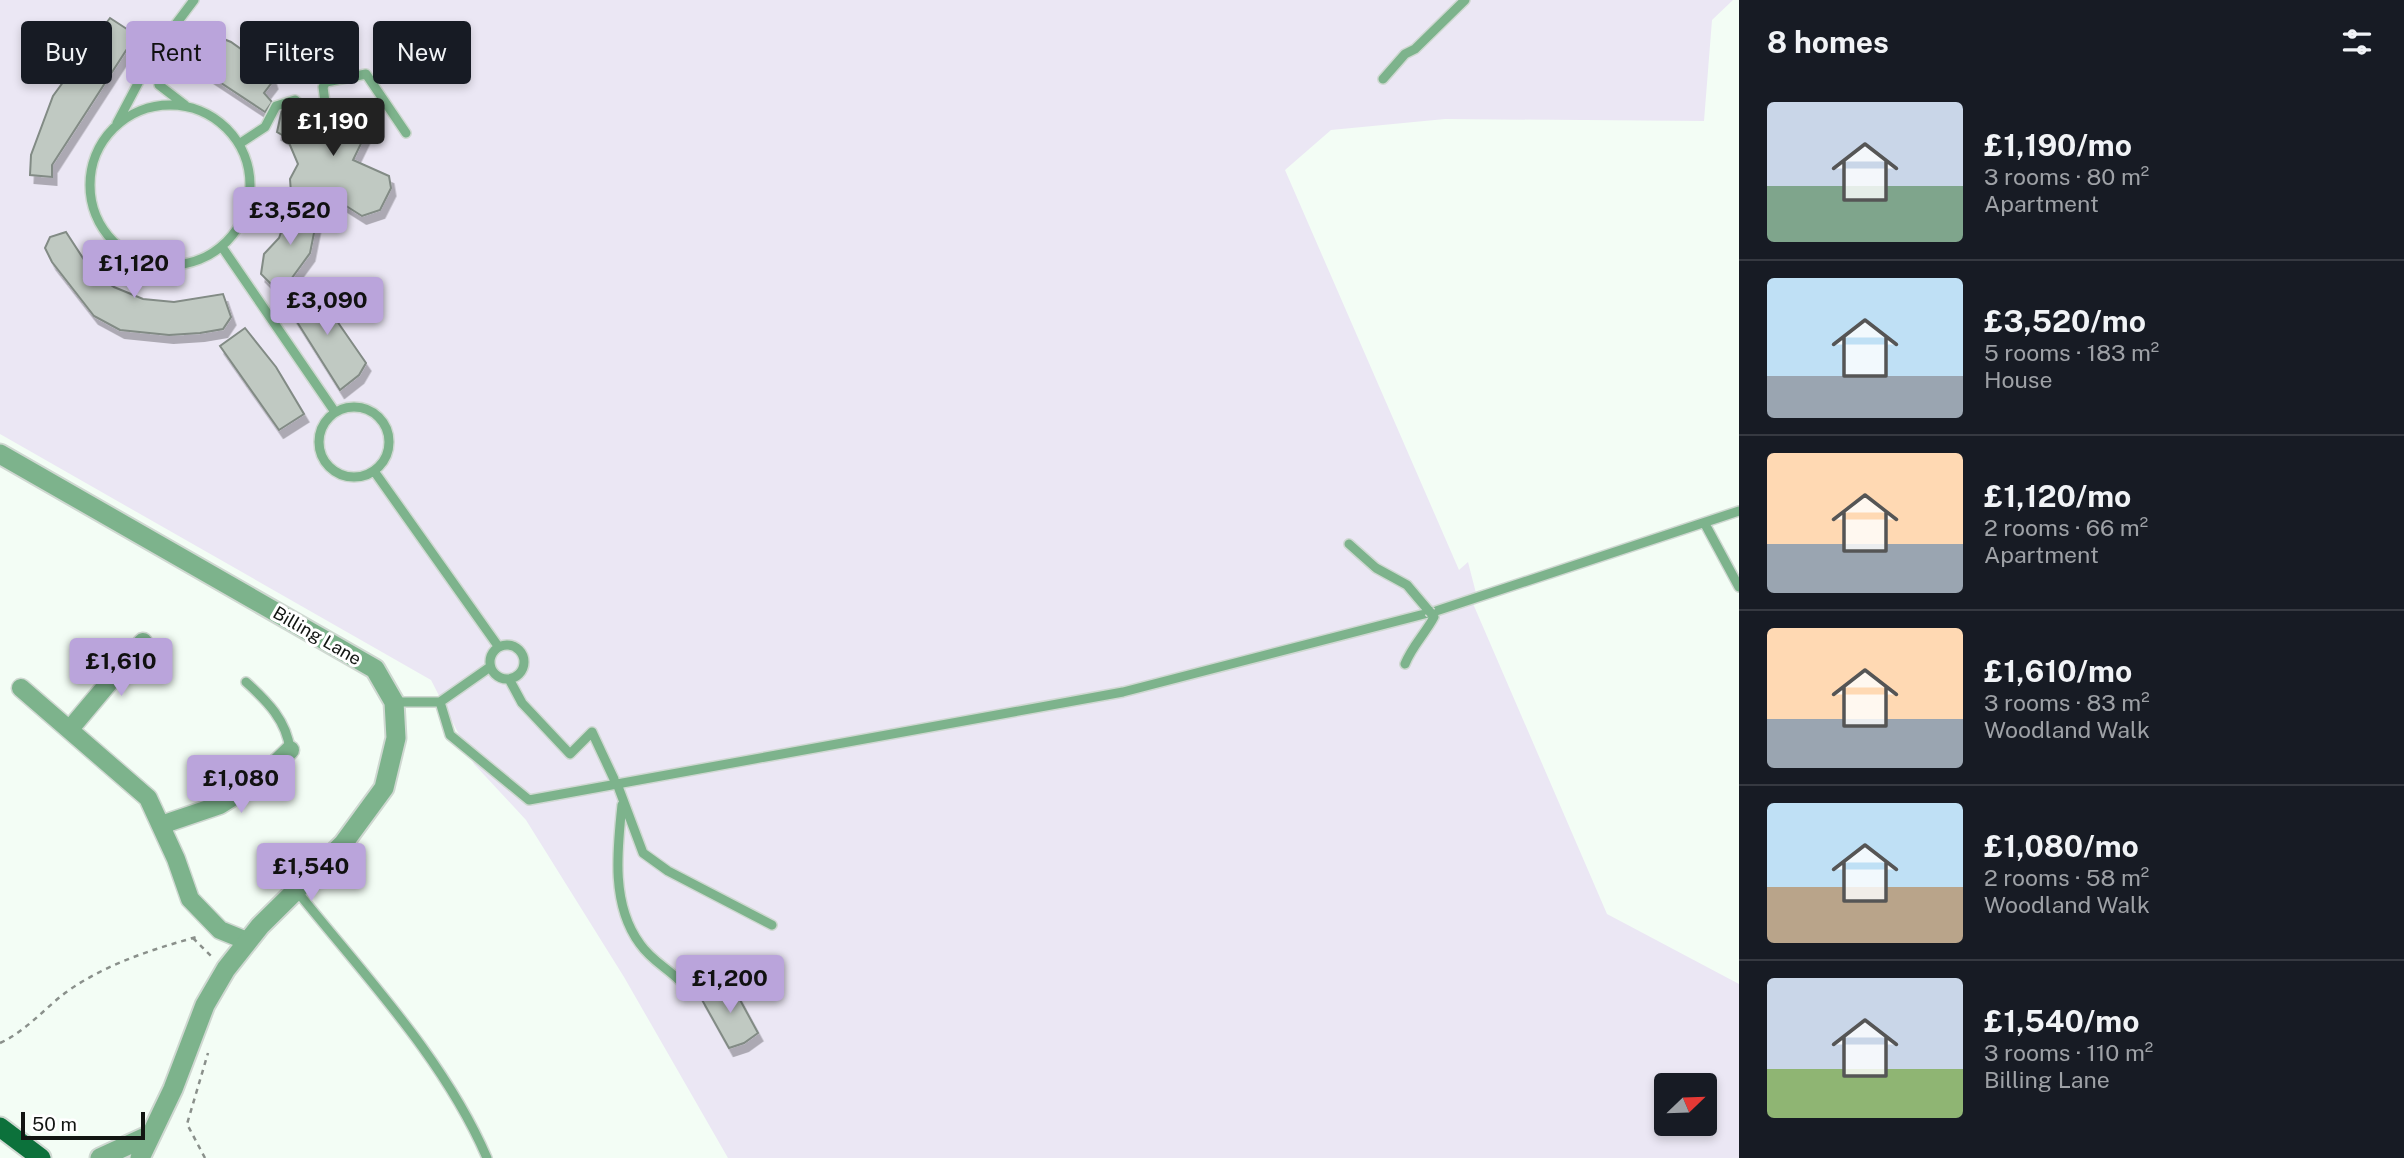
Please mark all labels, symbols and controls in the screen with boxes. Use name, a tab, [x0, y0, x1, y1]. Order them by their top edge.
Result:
chip: Buy	[21, 21, 112, 84]
chip: Rent	[126, 21, 226, 84]
chip: Filters	[240, 21, 359, 84]
chip: New	[373, 21, 471, 84]
icon: filters	[2338, 23, 2376, 61]
text: 8 homes	[1767, 24, 1889, 60]
pin: £1,190	[276, 99, 390, 158]
text: £1,190	[298, 107, 368, 134]
text: £1,190/mo	[1984, 127, 2132, 163]
icon: home	[1823, 130, 1907, 214]
text: 3 rooms · 80 m²	[1984, 163, 2149, 190]
pin: £3,520	[233, 188, 347, 247]
text: Apartment	[1984, 190, 2099, 217]
text: £3,520	[249, 196, 331, 223]
pin: £1,120	[77, 240, 191, 300]
text: £1,120	[99, 249, 169, 276]
pin: £3,090	[270, 278, 384, 337]
text: £3,090	[286, 286, 368, 313]
text: £3,520/mo	[1984, 303, 2146, 339]
icon: home	[1823, 306, 1907, 390]
text: 5 rooms · 183 m²	[1984, 339, 2159, 366]
text: House	[1984, 366, 2052, 393]
text: £1,120/mo	[1984, 478, 2131, 514]
icon: home	[1823, 481, 1907, 565]
text: 2 rooms · 66 m²	[1984, 514, 2148, 541]
text: Apartment	[1984, 541, 2099, 568]
street label: Billing Lane	[269, 602, 365, 669]
pin: £1,610	[64, 638, 178, 698]
text: £1,610	[86, 647, 156, 674]
text: £1,610/mo	[1984, 653, 2132, 689]
icon: home	[1823, 656, 1907, 740]
text: 3 rooms · 83 m²	[1984, 689, 2150, 716]
text: Woodland Walk	[1984, 716, 2150, 743]
pin: £1,080	[184, 756, 298, 815]
text: £1,080	[203, 764, 279, 791]
text: £1,080/mo	[1984, 828, 2139, 864]
icon: home	[1823, 831, 1907, 915]
pin: £1,540	[254, 844, 368, 903]
text: £1,540	[273, 852, 349, 879]
text: 2 rooms · 58 m²	[1984, 864, 2149, 891]
text: Woodland Walk	[1984, 891, 2150, 918]
pin: £1,200	[673, 956, 787, 1015]
text: £1,200	[692, 964, 768, 991]
text: £1,540/mo	[1984, 1003, 2139, 1039]
icon: home	[1823, 1006, 1907, 1090]
text: 3 rooms · 110 m²	[1984, 1039, 2153, 1066]
text: Billing Lane	[1984, 1066, 2110, 1093]
north arrow	[1654, 1073, 1717, 1136]
map controls	[1654, 1073, 1717, 1136]
scale bar	[21, 1109, 145, 1141]
text: 50 m	[32, 1113, 77, 1135]

